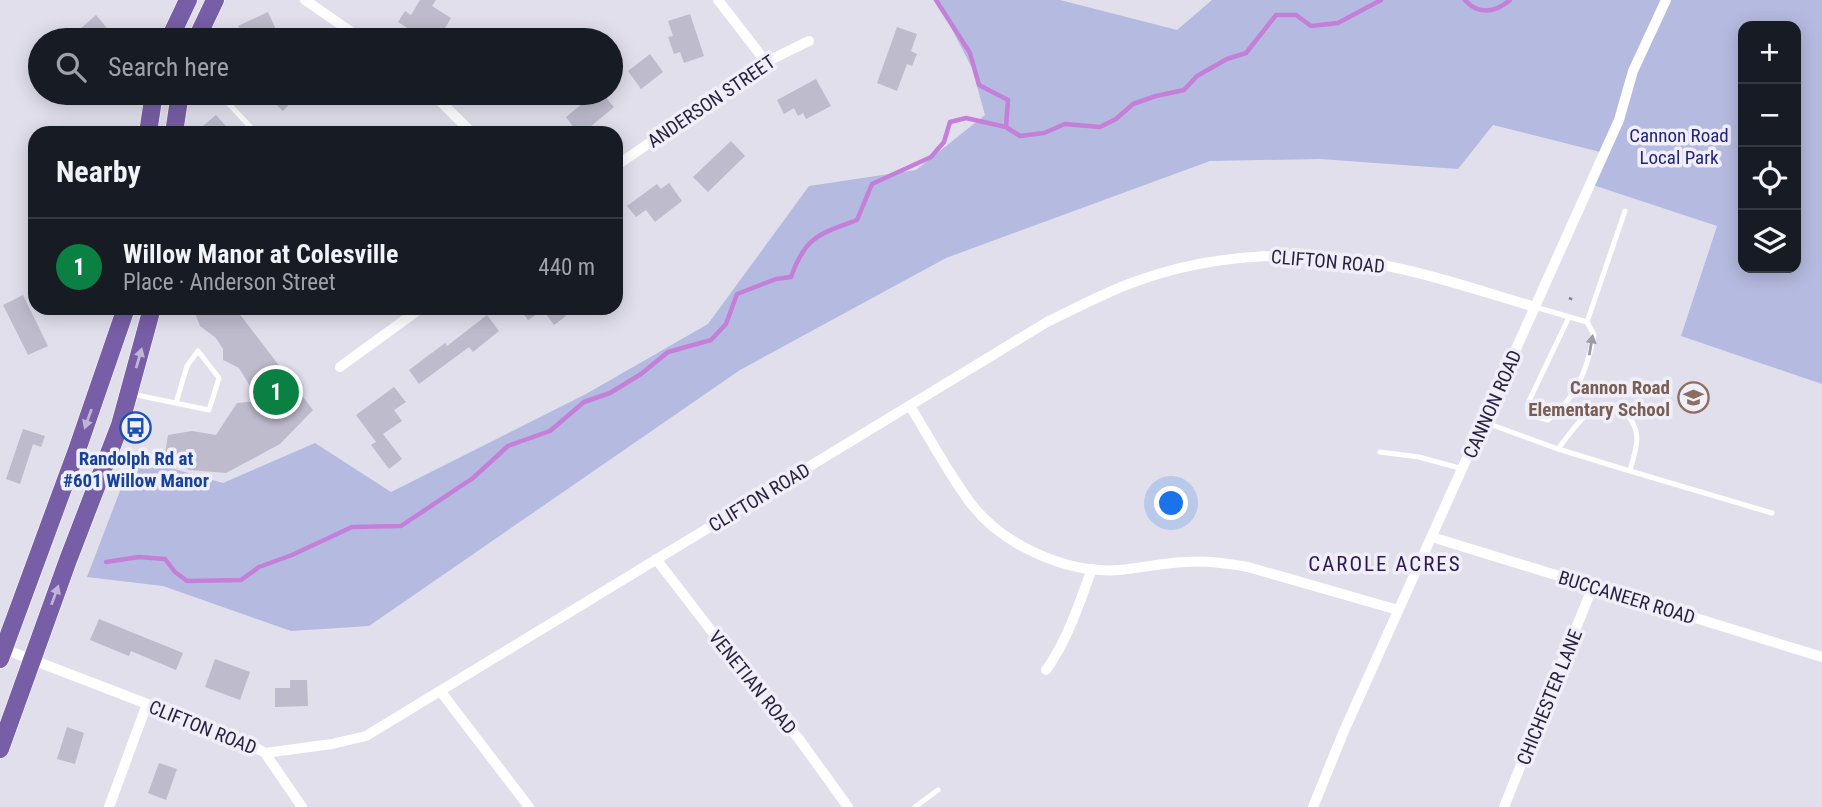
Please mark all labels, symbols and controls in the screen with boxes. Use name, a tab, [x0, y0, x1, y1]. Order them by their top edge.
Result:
map controls	[1738, 21, 1801, 273]
button: +	[1738, 21, 1801, 84]
search box	[28, 28, 623, 105]
icon: search	[52, 48, 90, 86]
street label: ANDERSON STREET	[643, 50, 780, 153]
text: Search here	[108, 52, 229, 82]
button: −	[1738, 84, 1801, 147]
park label: Cannon Road Local Park	[1629, 124, 1729, 169]
button: locate	[1738, 147, 1801, 210]
text: Nearby	[56, 154, 141, 189]
button: layers	[1738, 210, 1801, 273]
text: Willow Manor at Colesville	[123, 239, 398, 269]
street label: CLIFTON ROAD	[1270, 245, 1386, 278]
text: 1	[73, 254, 85, 281]
text: 440 m	[538, 254, 595, 281]
text: Place · Anderson Street	[123, 269, 336, 296]
one-way arrow	[1586, 334, 1597, 356]
one-way arrow	[135, 347, 145, 368]
street label: CANNON ROAD	[1458, 347, 1527, 462]
pin: 1	[253, 366, 299, 418]
place label: Cannon Road Elementary School	[1528, 376, 1670, 421]
school or university icon: Cannon Road Elementary School	[1676, 381, 1710, 415]
one-way arrow	[82, 409, 93, 430]
bus stop icon: Randolph Rd at #601 Willow Manor	[119, 410, 153, 444]
place label: Randolph Rd at #601 Willow Manor	[63, 447, 209, 492]
street label: CLIFTON ROAD	[704, 458, 814, 537]
your location	[1154, 486, 1188, 520]
district label: CAROLE ACRES	[1308, 552, 1462, 576]
street label: BUCCANEER ROAD	[1556, 566, 1698, 629]
one-way arrow	[50, 585, 61, 606]
street label: VENETIAN ROAD	[704, 626, 801, 739]
street label: CHICHESTER LANE	[1512, 626, 1587, 768]
street label: CLIFTON ROAD	[146, 695, 260, 760]

